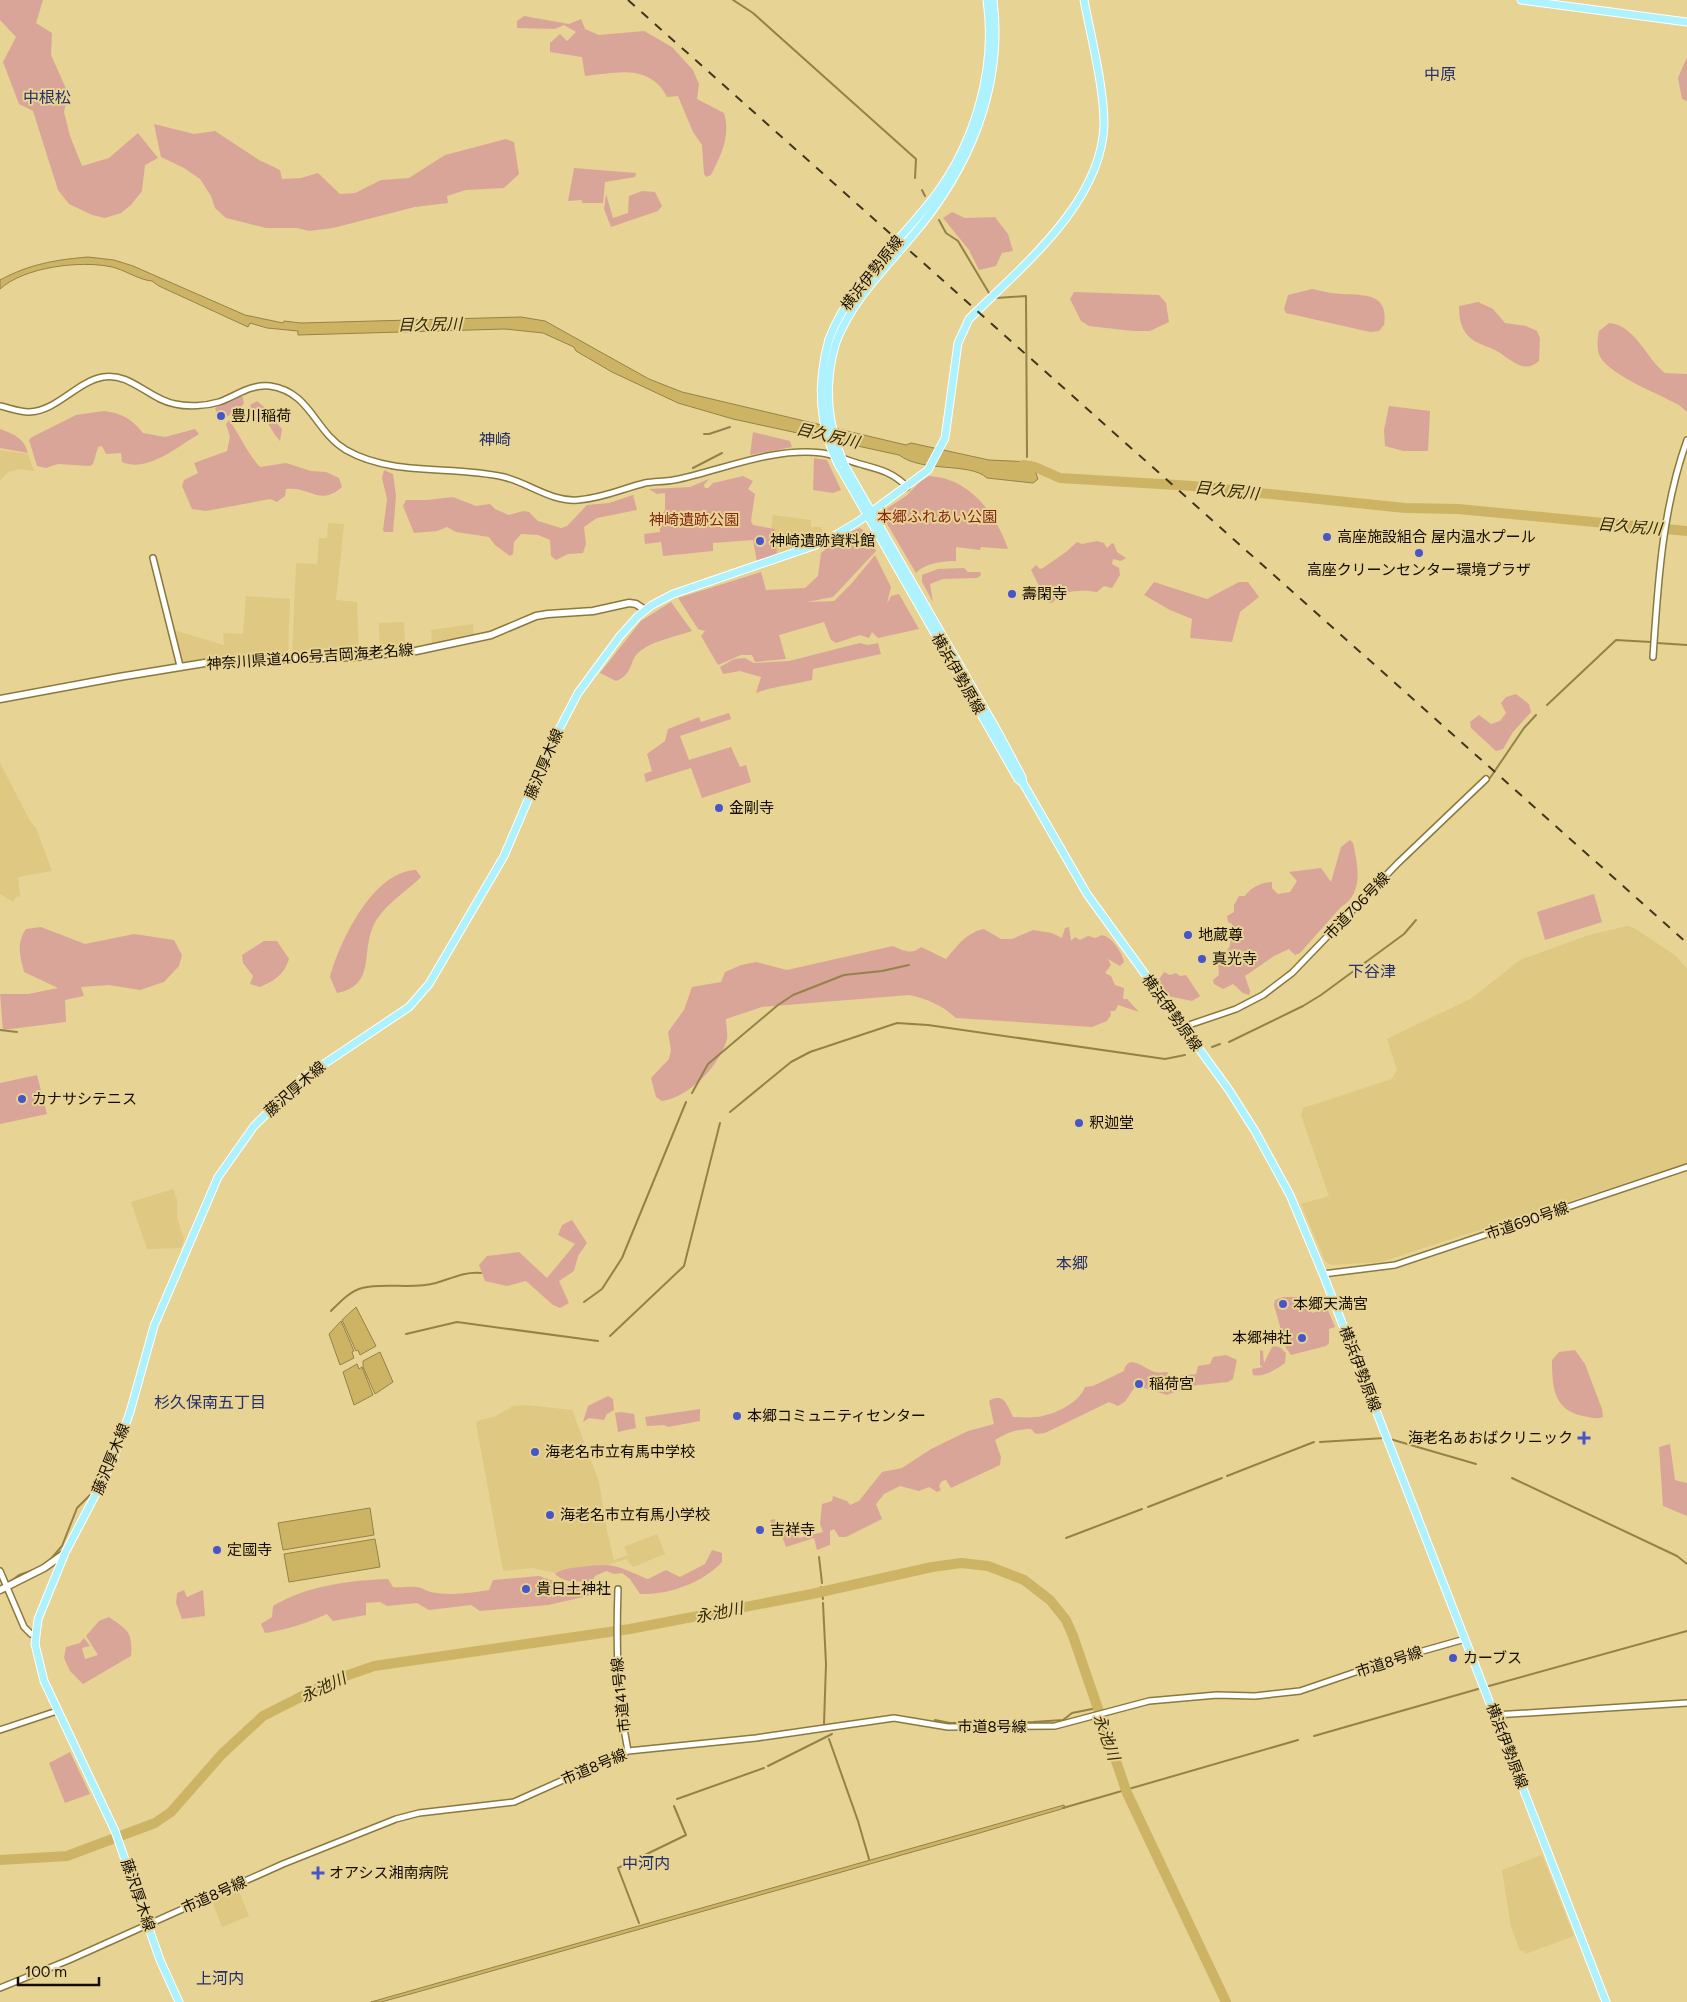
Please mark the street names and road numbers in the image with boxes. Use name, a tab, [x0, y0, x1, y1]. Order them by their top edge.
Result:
street label: 横浜伊勢原線	[837, 232, 907, 314]
street label: 横浜伊勢原線	[928, 631, 988, 717]
street label: 神奈川県道406号吉岡海老名線	[206, 641, 414, 673]
street label: 藤沢厚木線	[521, 726, 567, 802]
street label: 市道706号線	[1321, 869, 1393, 943]
street label: 横浜伊勢原線	[1138, 971, 1206, 1055]
street label: 藤沢厚木線	[261, 1058, 329, 1120]
street label: 市道690号線	[1483, 1198, 1571, 1244]
street label: 横浜伊勢原線	[1335, 1324, 1385, 1414]
street label: 藤沢厚木線	[89, 1421, 133, 1497]
street label: 市道8号線	[1353, 1643, 1425, 1681]
street label: 市道41号線	[608, 1657, 634, 1733]
street label: 横浜伊勢原線	[1482, 1701, 1532, 1791]
street label: 市道8号線	[957, 1718, 1027, 1736]
street label: 市道8号線	[559, 1745, 629, 1789]
street label: 藤沢厚木線	[117, 1857, 159, 1933]
street label: 市道8号線	[179, 1873, 249, 1917]

